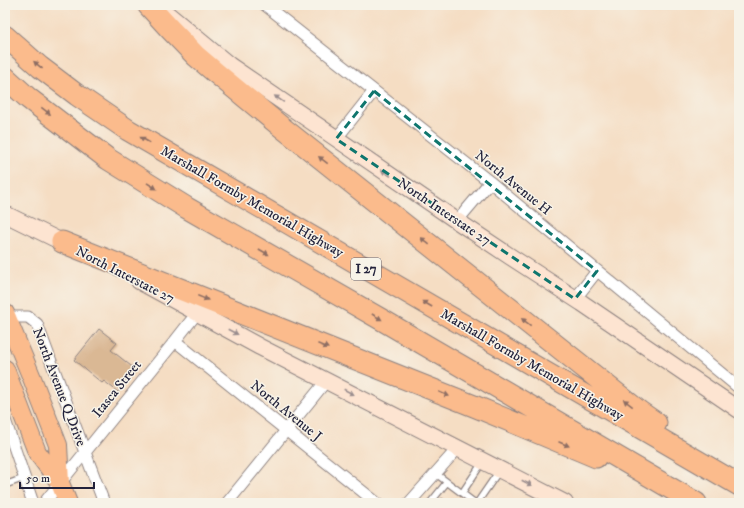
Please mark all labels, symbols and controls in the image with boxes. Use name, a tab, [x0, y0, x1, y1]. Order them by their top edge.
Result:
one-way arrow	[33, 61, 44, 70]
one-way arrow	[273, 95, 284, 103]
one-way arrow	[40, 107, 51, 116]
one-way arrow	[139, 136, 151, 143]
street label: Marshall Formby Memorial Highway	[157, 142, 347, 262]
street label: North Avenue H	[471, 147, 555, 219]
one-way arrow	[318, 156, 329, 164]
one-way arrow	[380, 169, 391, 176]
street label: North Interstate 27	[394, 174, 494, 250]
one-way arrow	[146, 183, 158, 190]
one-way arrow	[420, 236, 430, 245]
street label: North Interstate 27	[72, 242, 178, 308]
one-way arrow	[258, 249, 270, 256]
road number: I 27	[351, 258, 381, 280]
one-way arrow	[197, 296, 209, 302]
one-way arrow	[421, 300, 433, 307]
street label: Marshall Formby Memorial Highway	[437, 305, 627, 425]
one-way arrow	[371, 313, 382, 320]
one-way arrow	[521, 318, 532, 326]
street label: North Avenue Q Drive	[28, 325, 90, 449]
one-way arrow	[227, 329, 239, 336]
one-way arrow	[318, 344, 330, 350]
street label: Itasca Street	[88, 356, 146, 421]
street label: North Avenue J	[247, 377, 326, 446]
one-way arrow	[343, 388, 354, 395]
one-way arrow	[439, 392, 451, 398]
one-way arrow	[623, 398, 634, 407]
one-way arrow	[559, 441, 571, 447]
scale bar	[20, 464, 94, 490]
text: 50 m	[26, 471, 50, 486]
one-way arrow	[521, 480, 532, 486]

